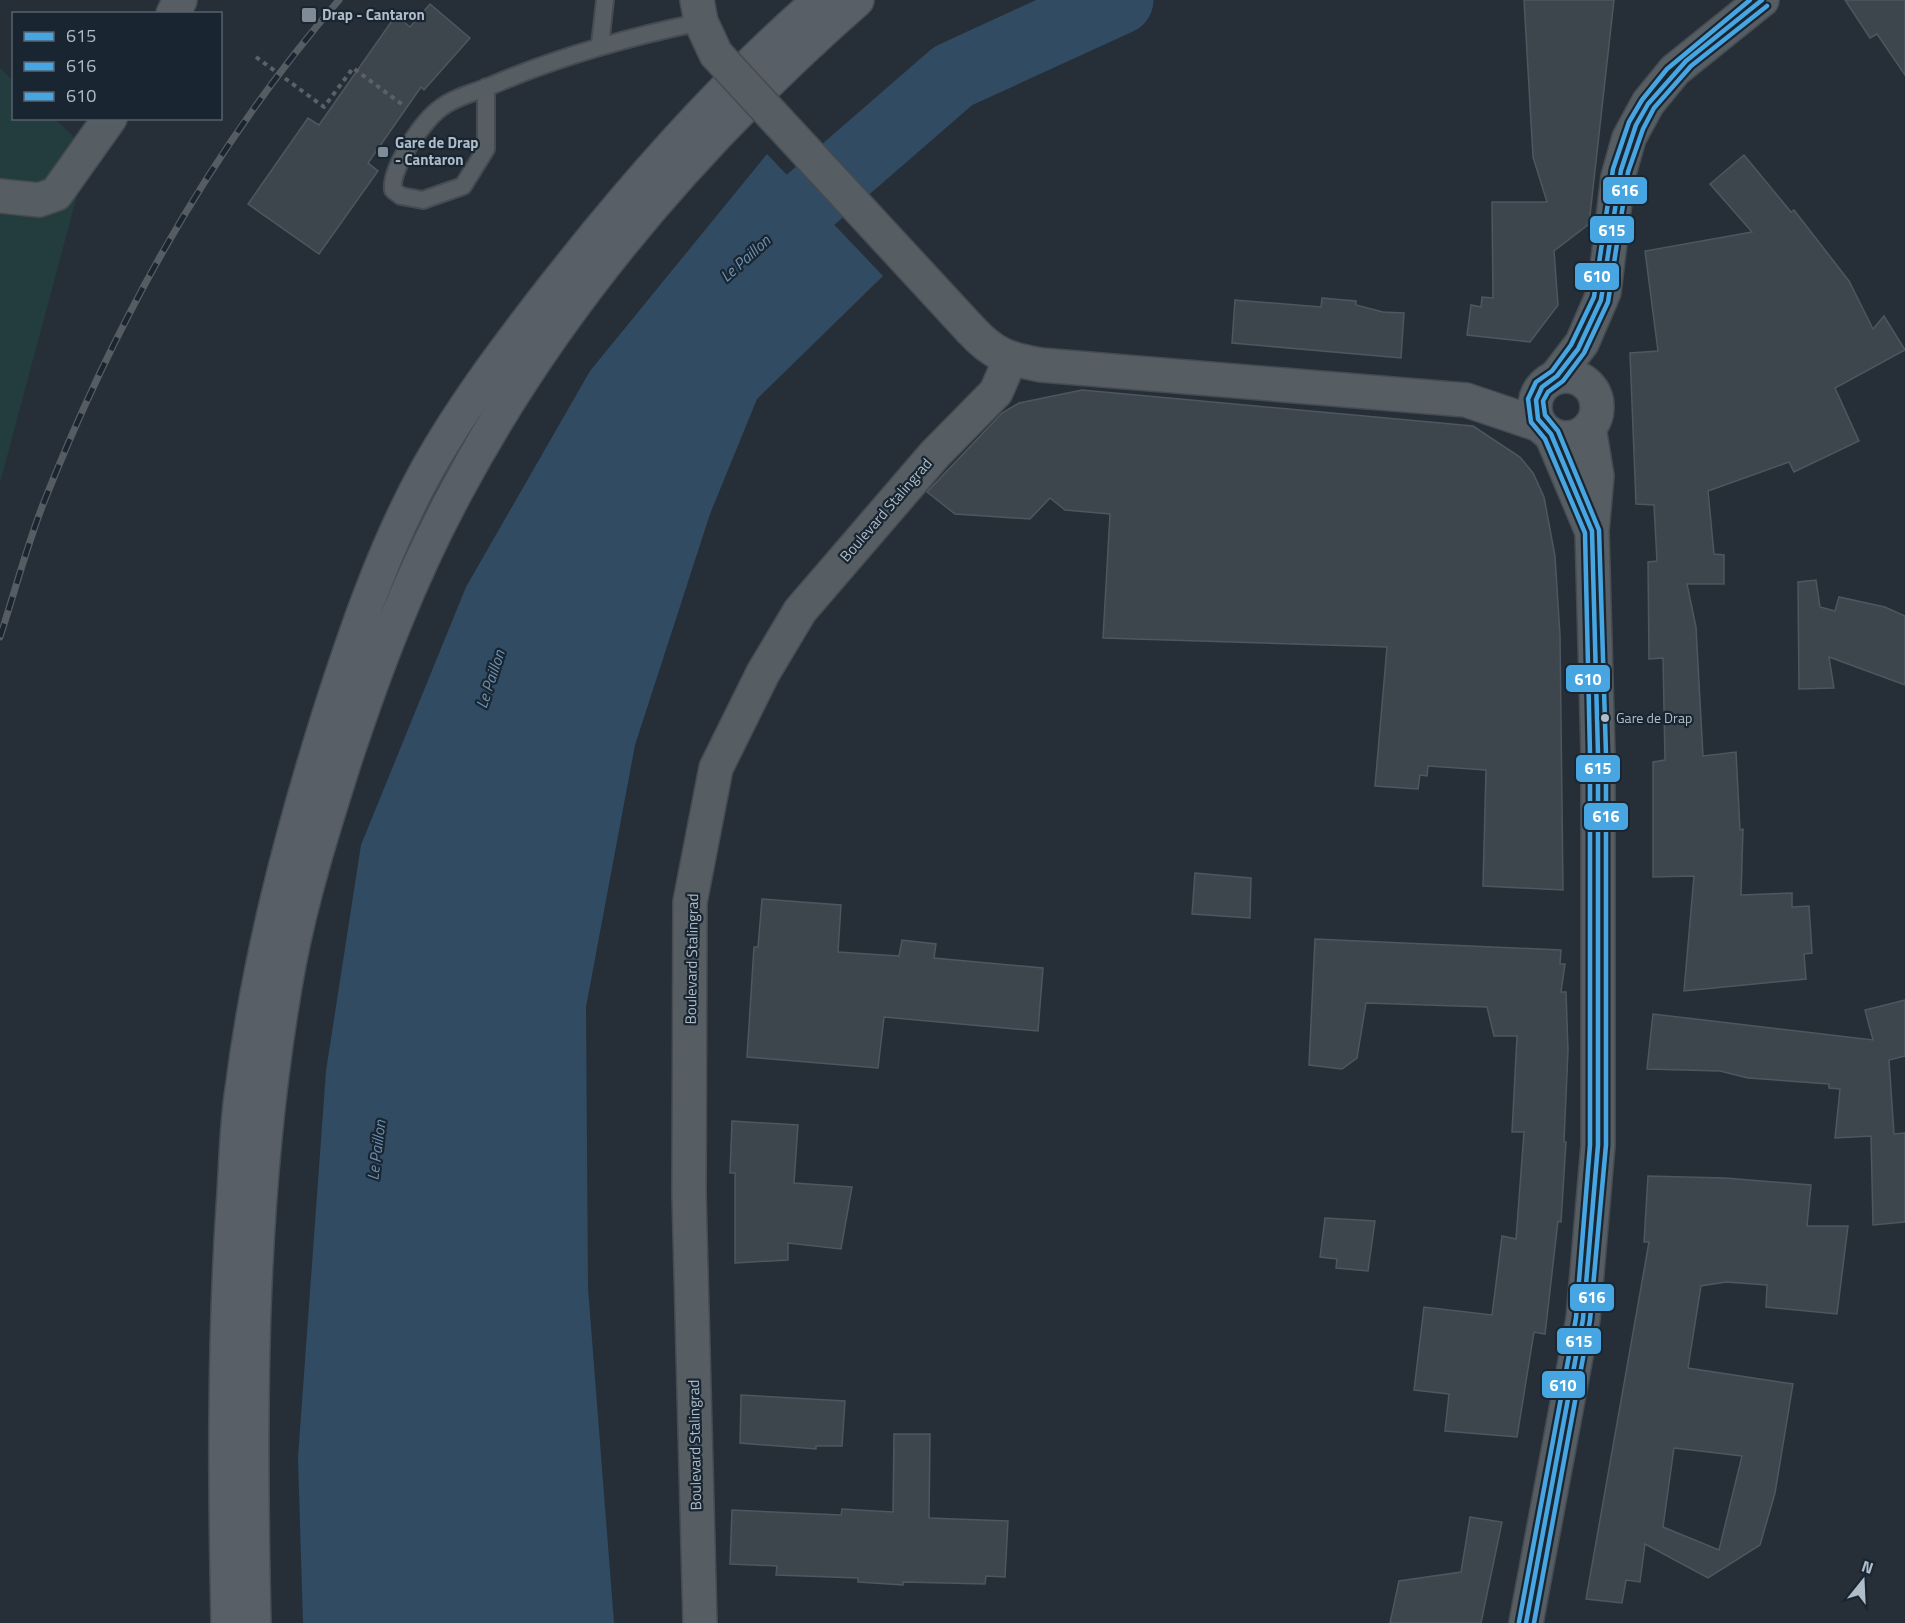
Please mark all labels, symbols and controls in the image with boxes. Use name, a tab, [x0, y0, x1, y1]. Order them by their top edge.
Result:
place label: Drap - Cantaron	[322, 3, 425, 26]
marker: Drap - Cantaron	[300, 6, 318, 24]
legend	[12, 12, 222, 120]
text: 615	[66, 22, 96, 49]
text: 616	[66, 52, 96, 79]
text: 610	[66, 82, 96, 109]
place label: Gare de Drap - Cantaron	[395, 131, 479, 171]
marker: Gare de Drap - Cantaron	[376, 145, 390, 159]
line badge: 616	[1602, 176, 1648, 205]
text: 616	[1612, 178, 1638, 202]
line badge: 615	[1589, 215, 1635, 244]
text: 615	[1599, 218, 1625, 242]
water label: Le Paillon	[715, 228, 776, 287]
line badge: 610	[1574, 262, 1620, 291]
text: 610	[1584, 264, 1610, 288]
street label: Boulevard Stalingrad	[834, 453, 937, 567]
water label: Le Paillon	[469, 646, 511, 711]
line badge: 610	[1565, 664, 1611, 693]
text: 610	[1575, 667, 1601, 691]
place label: Gare de Drap	[1616, 707, 1692, 728]
marker: Gare de Drap	[1599, 712, 1611, 724]
line badge: 615	[1575, 754, 1621, 783]
text: 615	[1585, 756, 1611, 780]
line badge: 616	[1583, 802, 1629, 831]
text: 616	[1593, 804, 1619, 828]
street label: Boulevard Stalingrad	[679, 893, 704, 1025]
water label: Le Paillon	[360, 1118, 392, 1181]
line badge: 616	[1569, 1283, 1615, 1312]
text: 616	[1579, 1285, 1605, 1309]
line badge: 615	[1556, 1327, 1602, 1355]
text: 615	[1566, 1329, 1592, 1353]
line badge: 610	[1541, 1370, 1586, 1399]
text: 610	[1550, 1373, 1576, 1397]
street label: Boulevard Stalingrad	[682, 1379, 707, 1511]
north arrow	[1833, 1551, 1893, 1611]
text: N	[1859, 1554, 1877, 1580]

